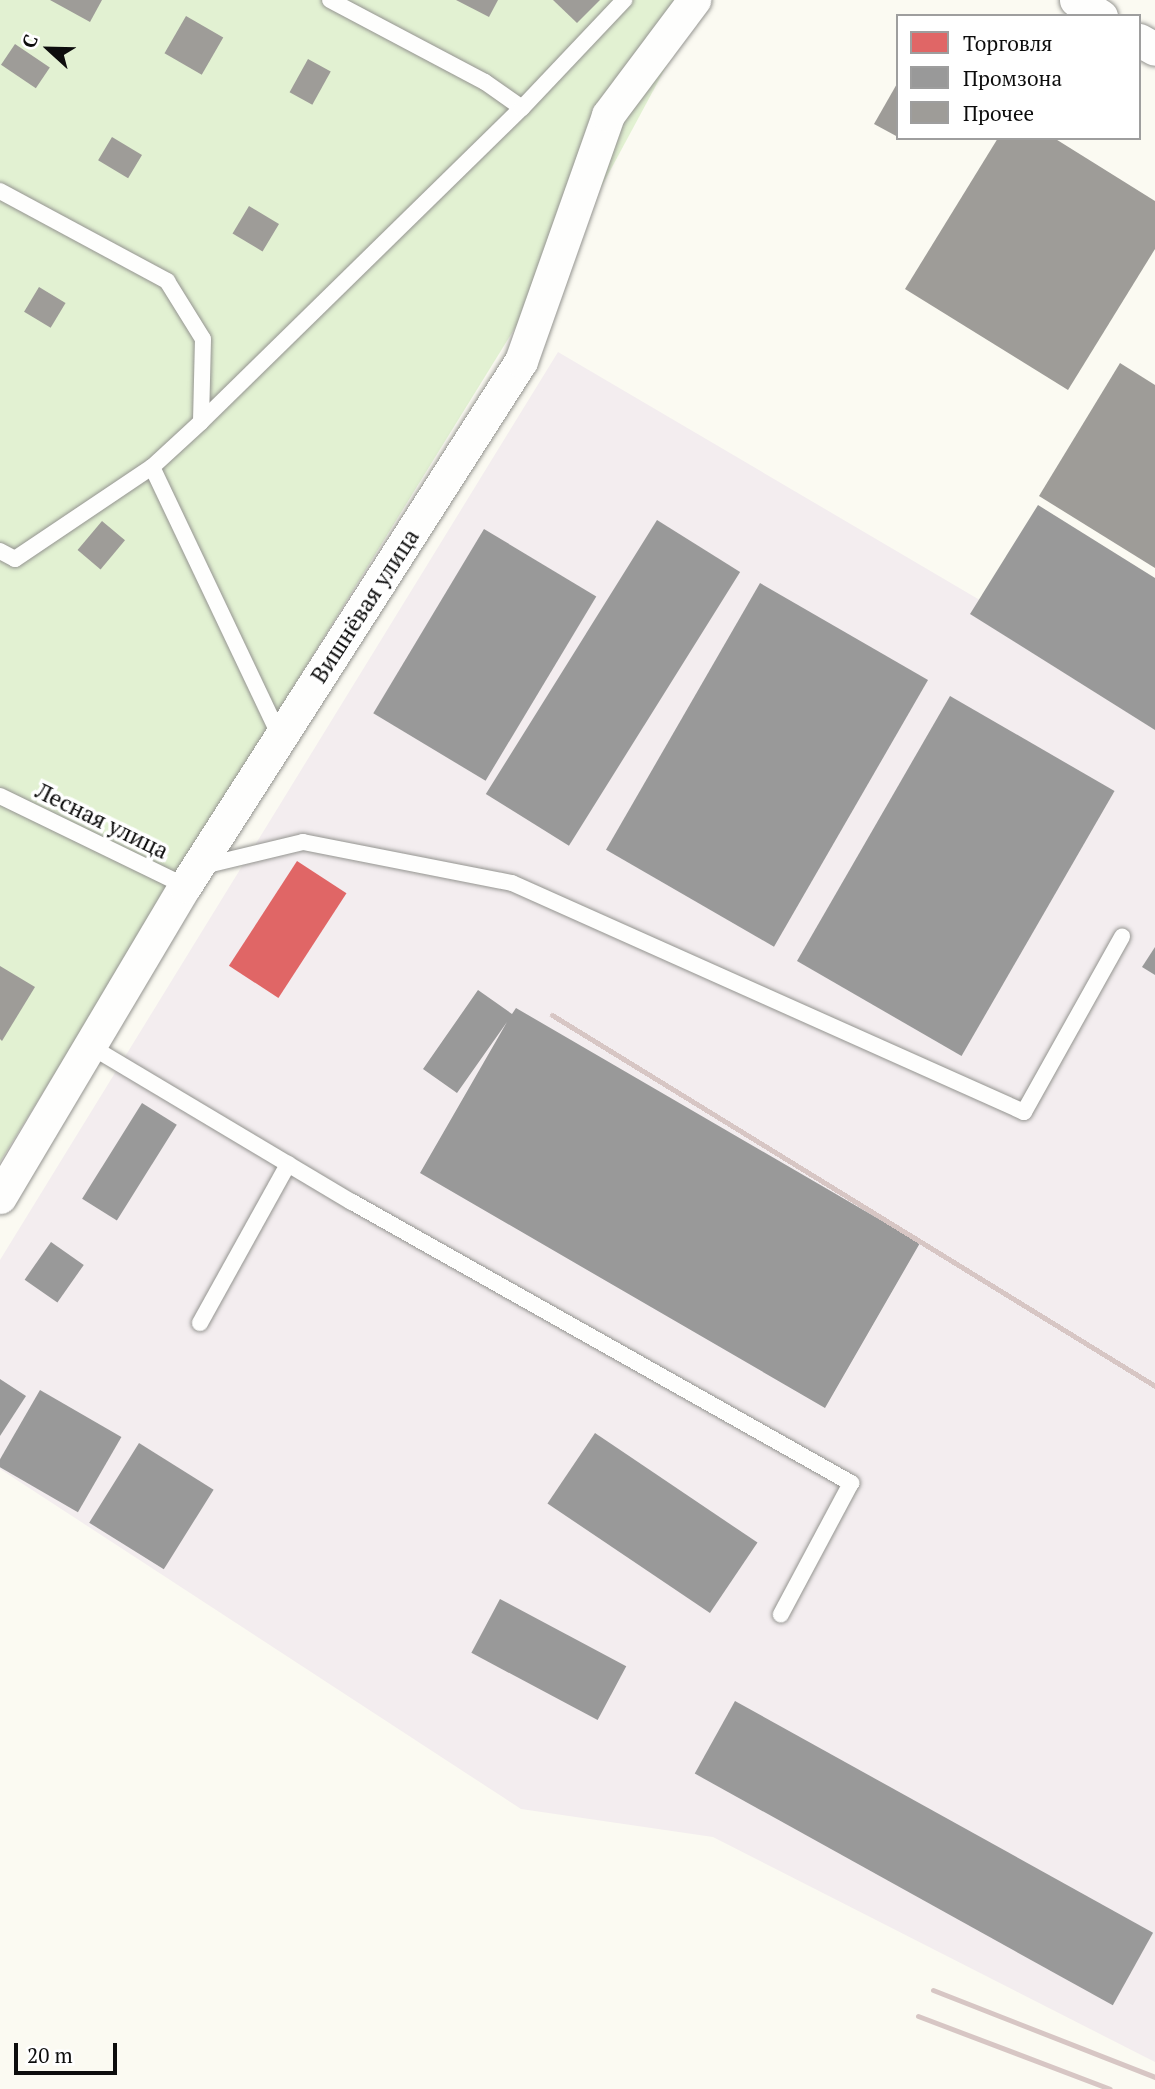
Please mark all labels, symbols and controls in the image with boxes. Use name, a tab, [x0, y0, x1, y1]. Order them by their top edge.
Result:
north arrow	[14, 14, 84, 84]
legend	[896, 14, 1141, 140]
text: Торговля	[963, 29, 1052, 57]
text: С	[15, 31, 43, 51]
text: Промзона	[963, 64, 1062, 92]
text: Прочее	[963, 99, 1034, 127]
street label: Вишнёвая улица	[305, 524, 425, 688]
street label: Лесная улица	[31, 777, 173, 865]
scale bar	[18, 2030, 121, 2074]
text: 20 m	[27, 2041, 73, 2069]

